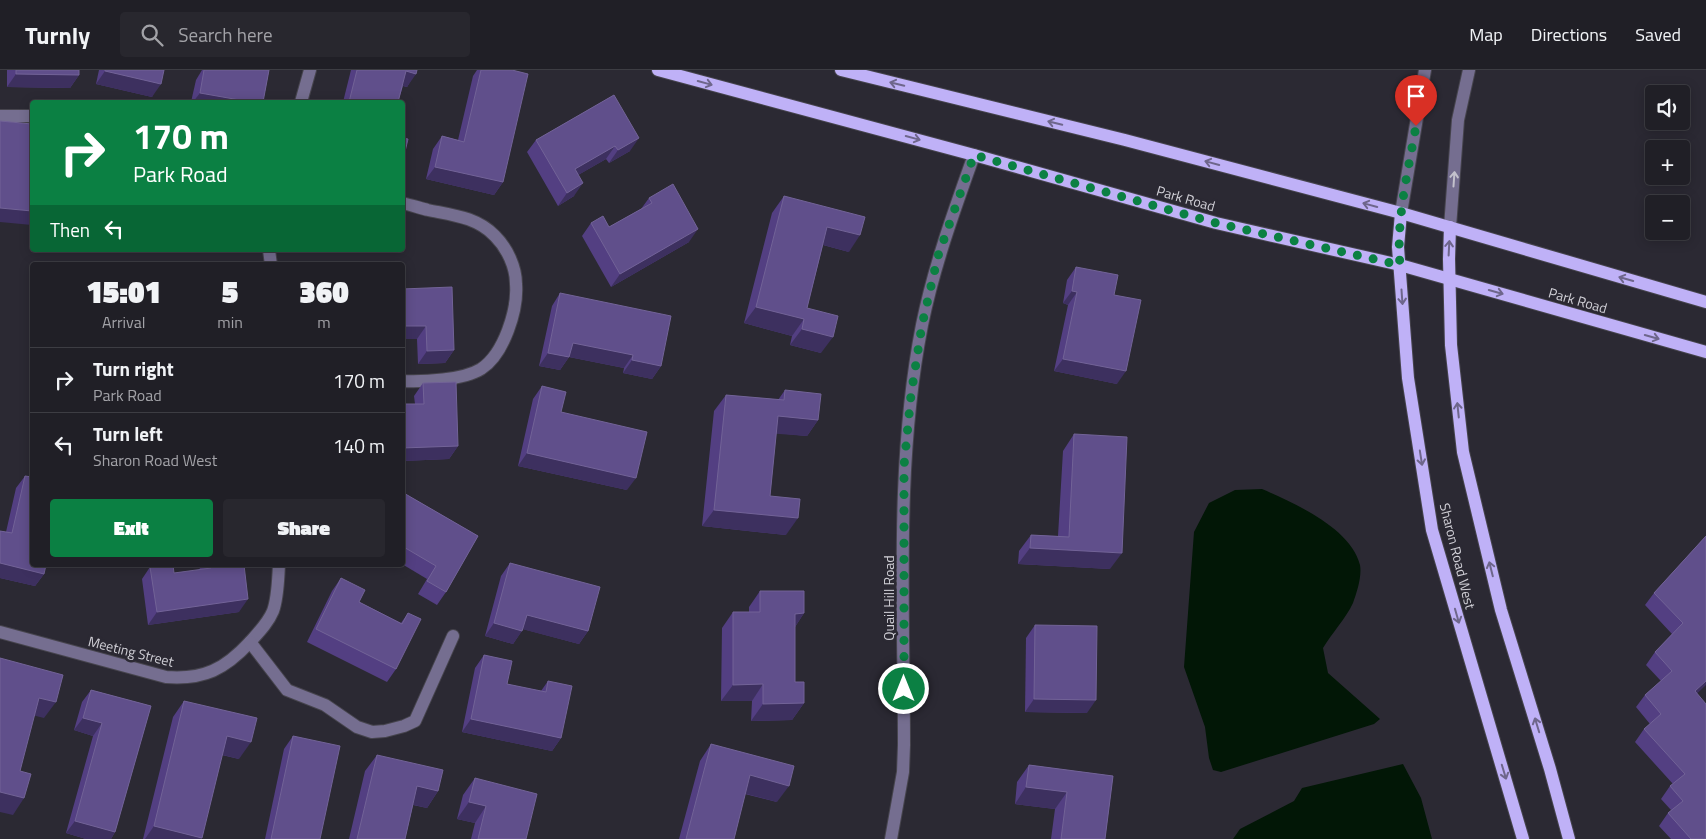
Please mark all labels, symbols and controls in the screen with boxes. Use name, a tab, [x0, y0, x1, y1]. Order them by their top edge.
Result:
search box	[120, 12, 470, 57]
text: Turnly	[25, 17, 90, 53]
text: Search here	[178, 20, 273, 49]
icon: search	[138, 21, 166, 49]
text: Map	[1469, 21, 1503, 48]
text: Directions	[1531, 21, 1607, 48]
text: Saved	[1635, 21, 1681, 48]
pin	[1395, 75, 1437, 126]
one-way arrow	[697, 78, 713, 88]
one-way arrow	[890, 79, 906, 88]
icon: arrive	[1402, 82, 1430, 110]
map controls	[1645, 85, 1690, 240]
button: sound	[1645, 85, 1690, 130]
text: 170 m	[133, 109, 229, 163]
one-way arrow	[1048, 118, 1064, 127]
icon: right	[50, 120, 115, 185]
one-way arrow	[904, 134, 920, 144]
button: +	[1645, 140, 1690, 185]
text: Park Road	[133, 157, 228, 191]
one-way arrow	[1205, 158, 1221, 168]
one-way arrow	[1449, 171, 1459, 187]
street label: Park Road	[1154, 180, 1218, 216]
button: −	[1645, 195, 1690, 240]
one-way arrow	[1362, 200, 1378, 209]
text: Then	[50, 215, 90, 244]
icon: left	[100, 215, 128, 243]
one-way arrow	[1445, 240, 1454, 256]
text: 15:01	[86, 269, 161, 315]
text: 5	[222, 269, 238, 315]
text: 360	[299, 269, 349, 315]
one-way arrow	[1618, 273, 1634, 283]
street label: Park Road	[1546, 282, 1610, 318]
one-way arrow	[1488, 288, 1504, 298]
one-way arrow	[1398, 289, 1407, 305]
text: Arrival	[102, 310, 145, 334]
text: min	[217, 310, 243, 334]
text: m	[317, 310, 331, 334]
one-way arrow	[1644, 332, 1660, 342]
text: Turn right	[93, 354, 174, 383]
icon: right	[50, 366, 78, 394]
text: 170 m	[333, 366, 385, 395]
text: Park Road	[93, 383, 162, 407]
one-way arrow	[1453, 402, 1463, 418]
text: Turn left	[93, 419, 163, 448]
icon: left	[50, 431, 78, 459]
text: 140 m	[333, 431, 385, 460]
text: Sharon Road West	[93, 448, 217, 472]
one-way arrow	[1416, 450, 1426, 466]
button: Exit	[50, 499, 213, 557]
button: Share	[223, 499, 385, 557]
street label: Sharon Road West	[1435, 501, 1481, 611]
street label: Quail Hill Road	[878, 555, 899, 641]
one-way arrow	[1486, 561, 1495, 577]
one-way arrow	[1453, 608, 1463, 624]
street label: Meeting Street	[86, 630, 176, 672]
position arrow	[877, 662, 929, 714]
one-way arrow	[1531, 717, 1541, 733]
one-way arrow	[1499, 764, 1509, 780]

